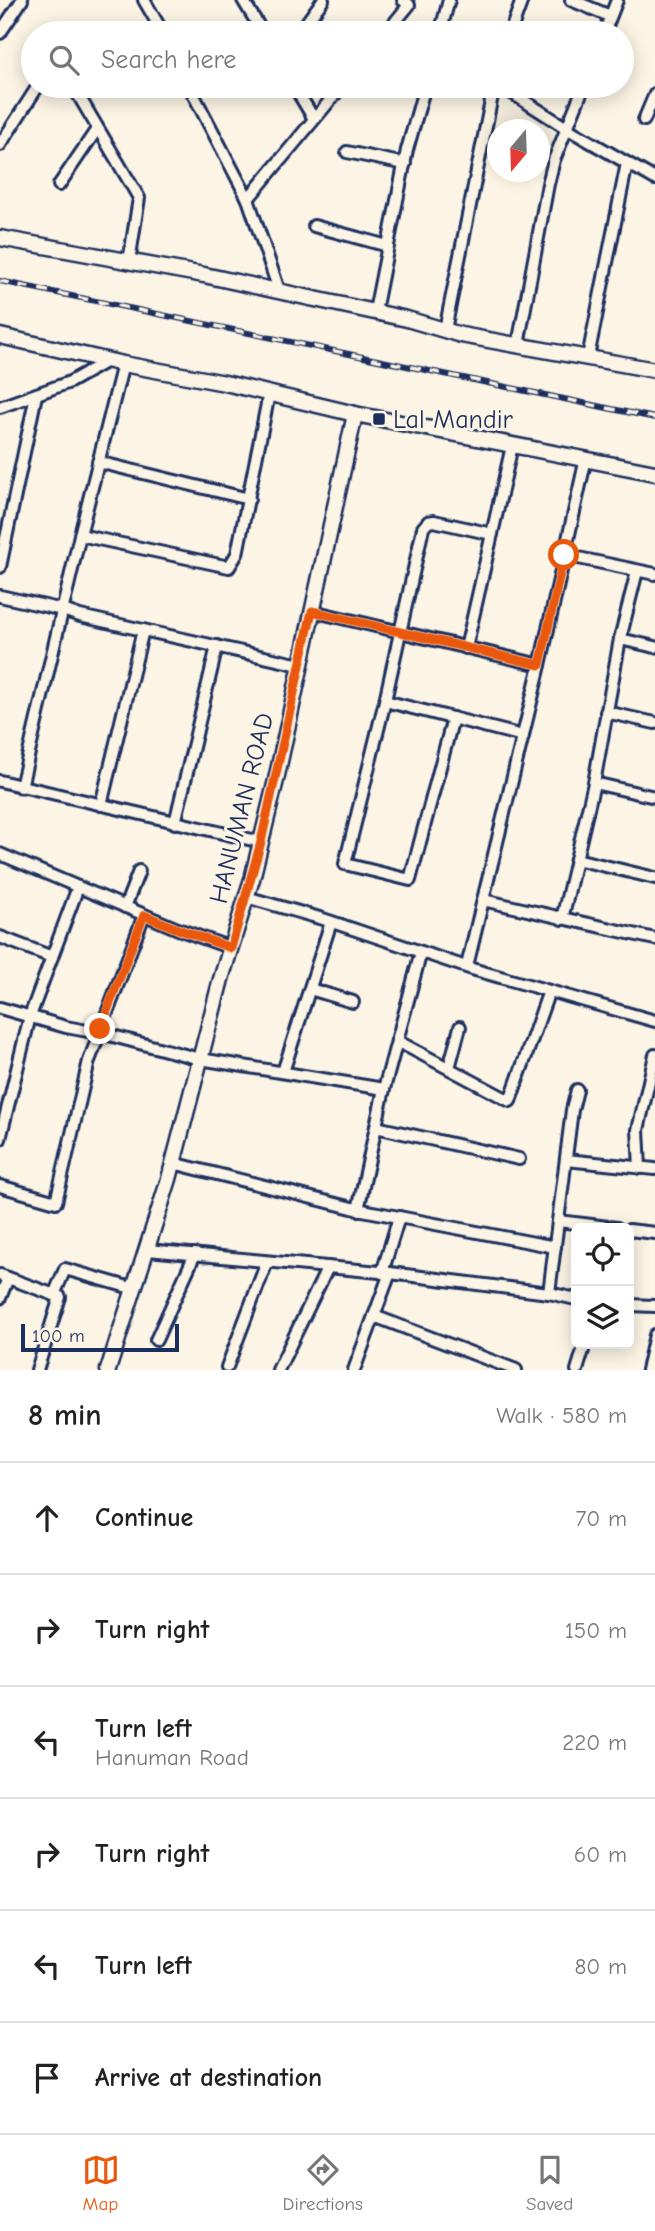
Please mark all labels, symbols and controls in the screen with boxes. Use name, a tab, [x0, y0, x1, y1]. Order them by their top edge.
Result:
search box	[21, 21, 634, 98]
icon: search	[45, 41, 83, 79]
text: Search here	[101, 45, 236, 75]
north arrow	[487, 119, 550, 182]
place label: Lal Mandir	[393, 405, 514, 435]
marker: Lal Mandir	[371, 411, 387, 427]
route start	[548, 539, 579, 570]
street label: HANUMAN ROAD	[204, 710, 280, 907]
route end	[84, 1013, 115, 1044]
map controls	[571, 1223, 634, 1349]
button: locate	[571, 1223, 634, 1286]
button: layers	[571, 1286, 634, 1349]
scale bar	[21, 1321, 178, 1353]
text: 100 m	[32, 1325, 85, 1347]
text: 8 min	[28, 1398, 102, 1433]
text: Walk · 580 m	[496, 1402, 627, 1429]
icon: ahead	[28, 1499, 66, 1537]
text: Continue	[95, 1503, 193, 1533]
text: 70 m	[575, 1505, 627, 1532]
icon: right	[28, 1611, 66, 1649]
text: Turn right	[95, 1615, 209, 1645]
text: 150 m	[565, 1617, 627, 1644]
text: Turn left	[95, 1714, 192, 1744]
icon: left	[28, 1723, 66, 1761]
text: 220 m	[562, 1729, 627, 1756]
text: Hanuman Road	[95, 1744, 249, 1771]
icon: right	[28, 1835, 66, 1873]
text: Turn right	[95, 1839, 209, 1869]
text: 60 m	[574, 1841, 627, 1868]
icon: left	[28, 1947, 66, 1985]
text: Turn left	[95, 1951, 192, 1981]
text: 80 m	[574, 1953, 627, 1980]
icon: arrive	[28, 2059, 66, 2097]
text: Arrive at destination	[95, 2063, 322, 2093]
tab: Map	[82, 2151, 120, 2215]
tab: Directions	[283, 2151, 363, 2215]
tab: Saved	[526, 2151, 573, 2215]

